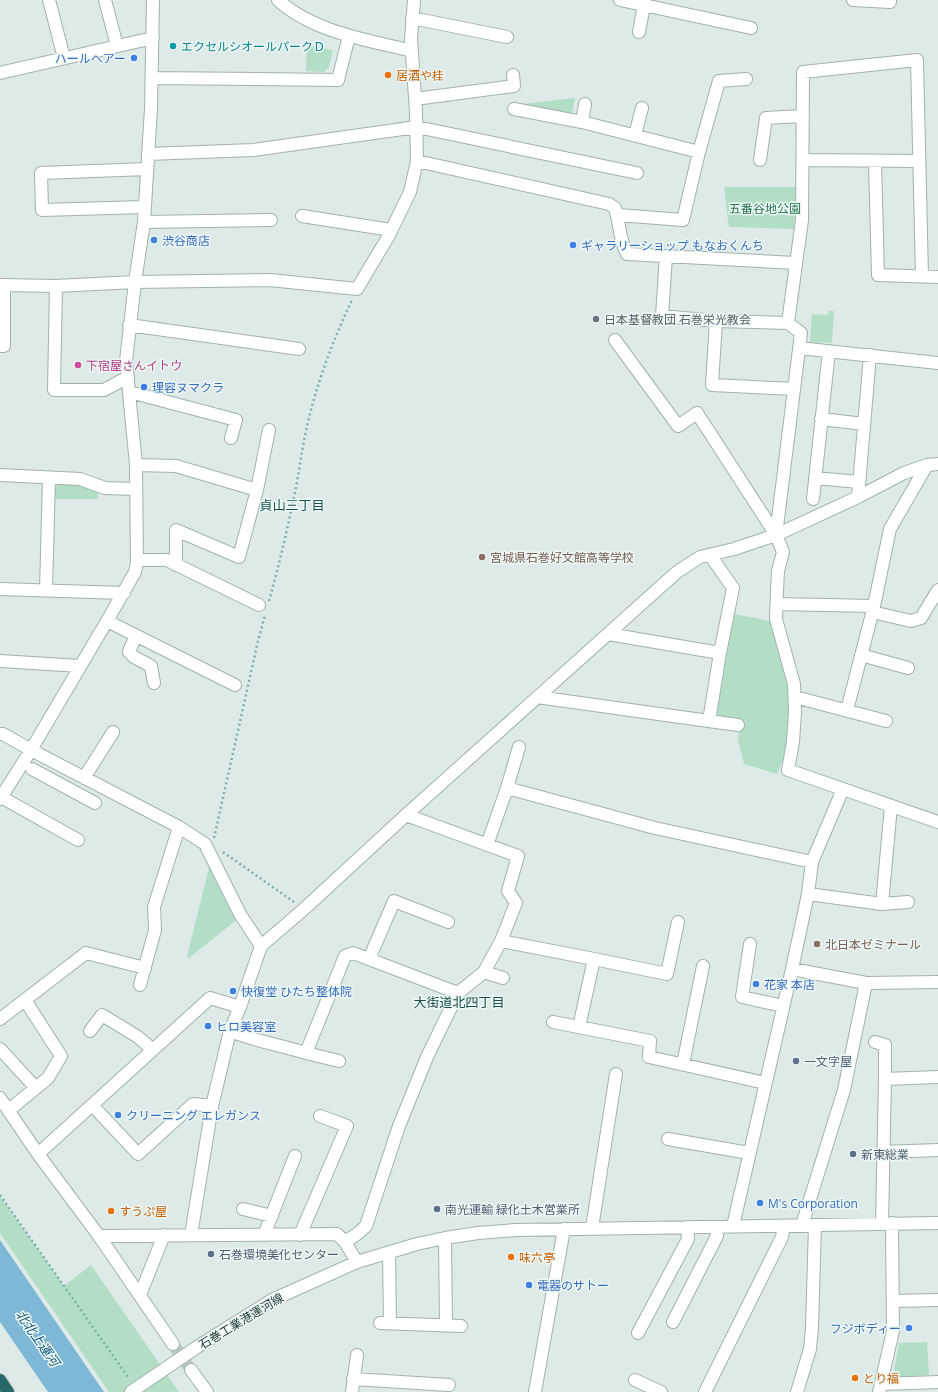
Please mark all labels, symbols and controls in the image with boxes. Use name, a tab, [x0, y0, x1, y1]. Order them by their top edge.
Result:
place label: エクセルシオールパークＤ	[181, 38, 325, 55]
marker: エクセルシオールパークＤ	[168, 41, 178, 51]
place label: ハールヘアー	[55, 50, 126, 67]
marker: ハールヘアー	[129, 53, 139, 63]
place label: 居酒や桂	[396, 67, 444, 84]
marker: 居酒や桂	[383, 70, 393, 80]
park label: 五番谷地公園	[729, 200, 801, 217]
place label: 渋谷商店	[162, 232, 210, 249]
marker: 渋谷商店	[149, 235, 159, 245]
place label: ギャラリーショップ もなおくんち	[581, 237, 764, 254]
marker: ギャラリーショップ もなおくんち	[568, 240, 578, 250]
place label: 日本基督教団 石巻栄光教会	[604, 311, 751, 328]
marker: 日本基督教団 石巻栄光教会	[591, 314, 601, 324]
place label: 下宿屋さんイトウ	[86, 357, 182, 374]
marker: 下宿屋さんイトウ	[73, 360, 83, 370]
place label: 理容ヌマクラ	[152, 379, 224, 396]
marker: 理容ヌマクラ	[139, 382, 149, 392]
district label: 貞山三丁目	[259, 496, 325, 514]
place label: 宮城県石巻好文館高等学校	[490, 549, 634, 566]
marker: 宮城県石巻好文館高等学校	[477, 552, 487, 562]
place label: 北日本ゼミナール	[825, 936, 921, 953]
marker: 北日本ゼミナール	[812, 939, 822, 949]
place label: 花家 本店	[764, 976, 815, 993]
marker: 花家 本店	[751, 979, 761, 989]
place label: 快復堂 ひたち整体院	[241, 983, 352, 1000]
marker: 快復堂 ひたち整体院	[228, 986, 238, 996]
district label: 大街道北四丁目	[413, 993, 505, 1011]
place label: ヒロ美容室	[216, 1018, 276, 1035]
marker: ヒロ美容室	[203, 1021, 213, 1031]
place label: 一文字屋	[804, 1053, 852, 1070]
marker: 一文字屋	[791, 1056, 801, 1066]
place label: クリーニング エレガンス	[126, 1107, 261, 1124]
marker: クリーニング エレガンス	[113, 1110, 123, 1120]
place label: 新東総業	[861, 1146, 909, 1163]
marker: 新東総業	[848, 1149, 858, 1159]
place label: M's Corporation	[768, 1195, 858, 1212]
marker: M's Corporation	[755, 1198, 765, 1208]
place label: 南光運輸 緑化土木営業所	[445, 1201, 580, 1218]
place label: すうぷ屋	[119, 1203, 167, 1220]
marker: 南光運輸 緑化土木営業所	[432, 1204, 442, 1214]
marker: すうぷ屋	[106, 1206, 116, 1216]
place label: 石巻環境美化センター	[219, 1246, 339, 1263]
marker: 石巻環境美化センター	[206, 1249, 216, 1259]
place label: 味六亭	[519, 1249, 555, 1266]
marker: 味六亭	[506, 1252, 516, 1262]
place label: 電器のサトー	[537, 1277, 609, 1294]
marker: 電器のサトー	[524, 1280, 534, 1290]
street label: 石巻工業港運河線	[195, 1289, 287, 1353]
water label: 北北上運河	[12, 1306, 66, 1372]
place label: フジボディー	[830, 1320, 901, 1337]
marker: フジボディー	[904, 1323, 914, 1333]
place label: とり福	[863, 1370, 899, 1387]
marker: とり福	[850, 1373, 860, 1383]

